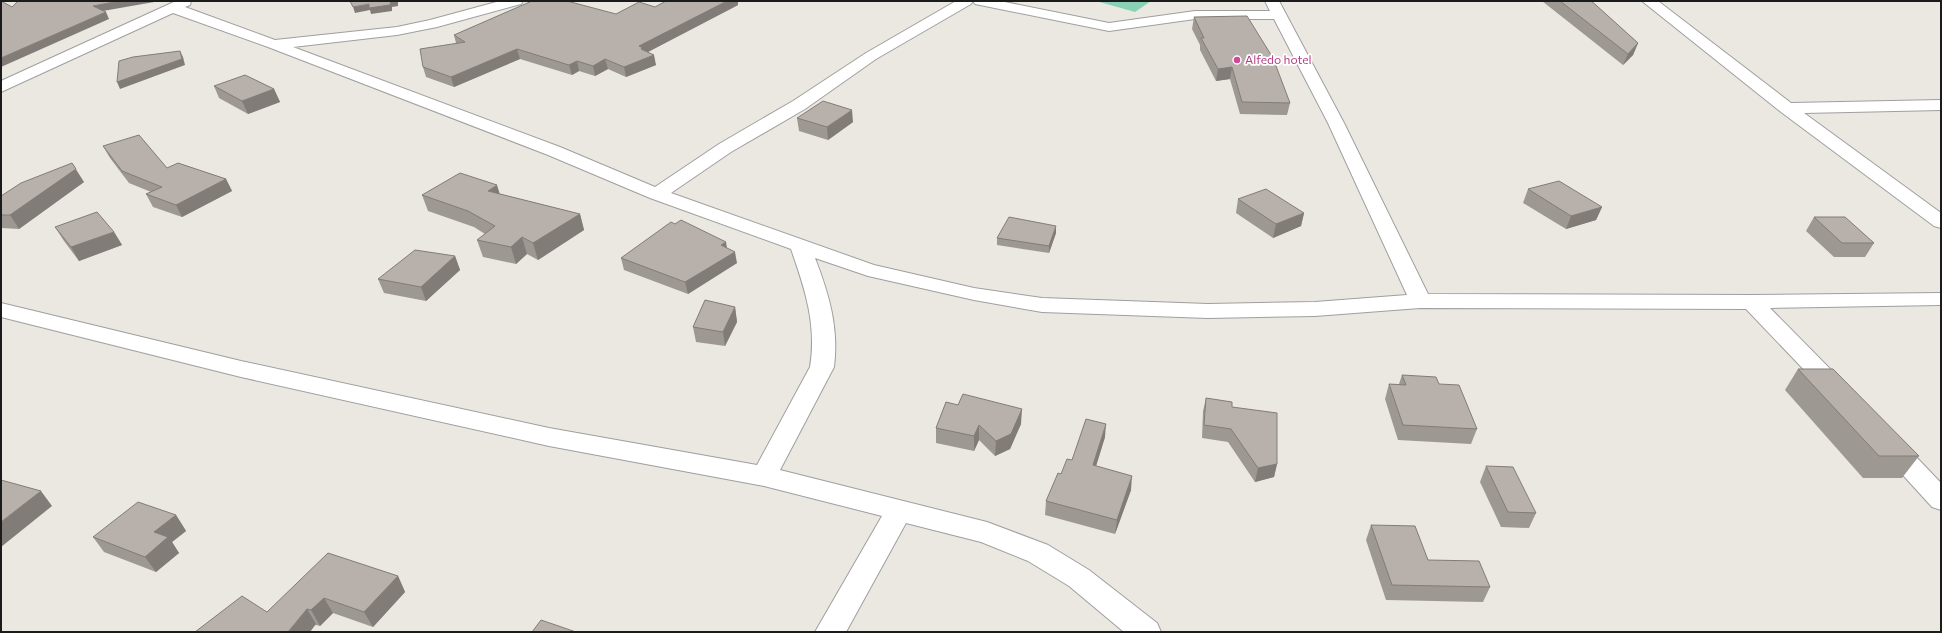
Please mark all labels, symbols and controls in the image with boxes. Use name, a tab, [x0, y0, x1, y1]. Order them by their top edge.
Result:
place label: Alfedo hotel	[1245, 52, 1312, 66]
marker: Alfedo hotel	[1232, 55, 1242, 65]

